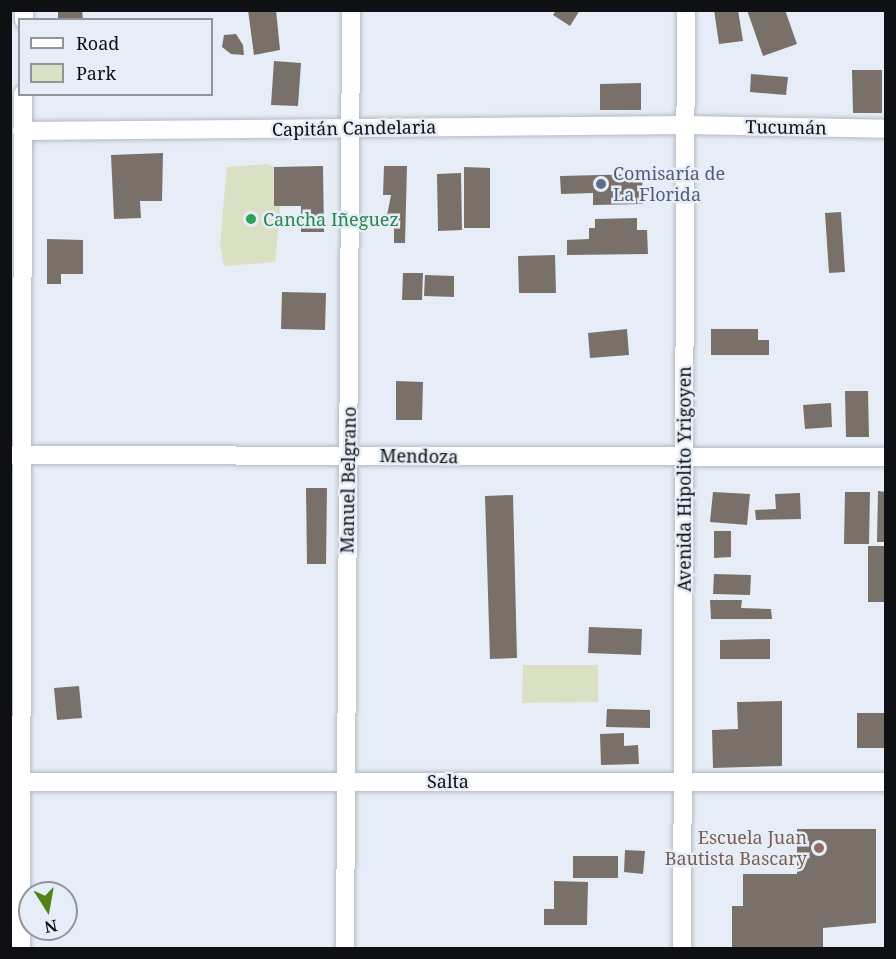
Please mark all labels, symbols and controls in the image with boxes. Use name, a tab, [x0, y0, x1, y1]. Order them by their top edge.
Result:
legend	[18, 18, 213, 96]
text: Road	[76, 31, 119, 55]
text: Park	[76, 61, 116, 85]
street label: Tucumán	[745, 115, 827, 139]
street label: Capitán Candelaria	[272, 116, 436, 140]
place label: Comisaría de La Florida	[613, 163, 725, 206]
marker: Comisaría de La Florida	[594, 177, 608, 191]
place label: Cancha Iñeguez	[263, 208, 399, 230]
marker: Cancha Iñeguez	[244, 212, 258, 226]
street label: Avenida Hipolito Yrigoyen	[673, 366, 695, 592]
street label: Manuel Belgrano	[336, 406, 360, 554]
street label: Mendoza	[379, 445, 459, 467]
street label: Salta	[427, 770, 469, 792]
place label: Escuela Juan Bautista Bascary	[665, 827, 807, 870]
marker: Escuela Juan Bautista Bascary	[812, 841, 826, 855]
north arrow	[18, 881, 78, 941]
text: N	[43, 915, 59, 939]

